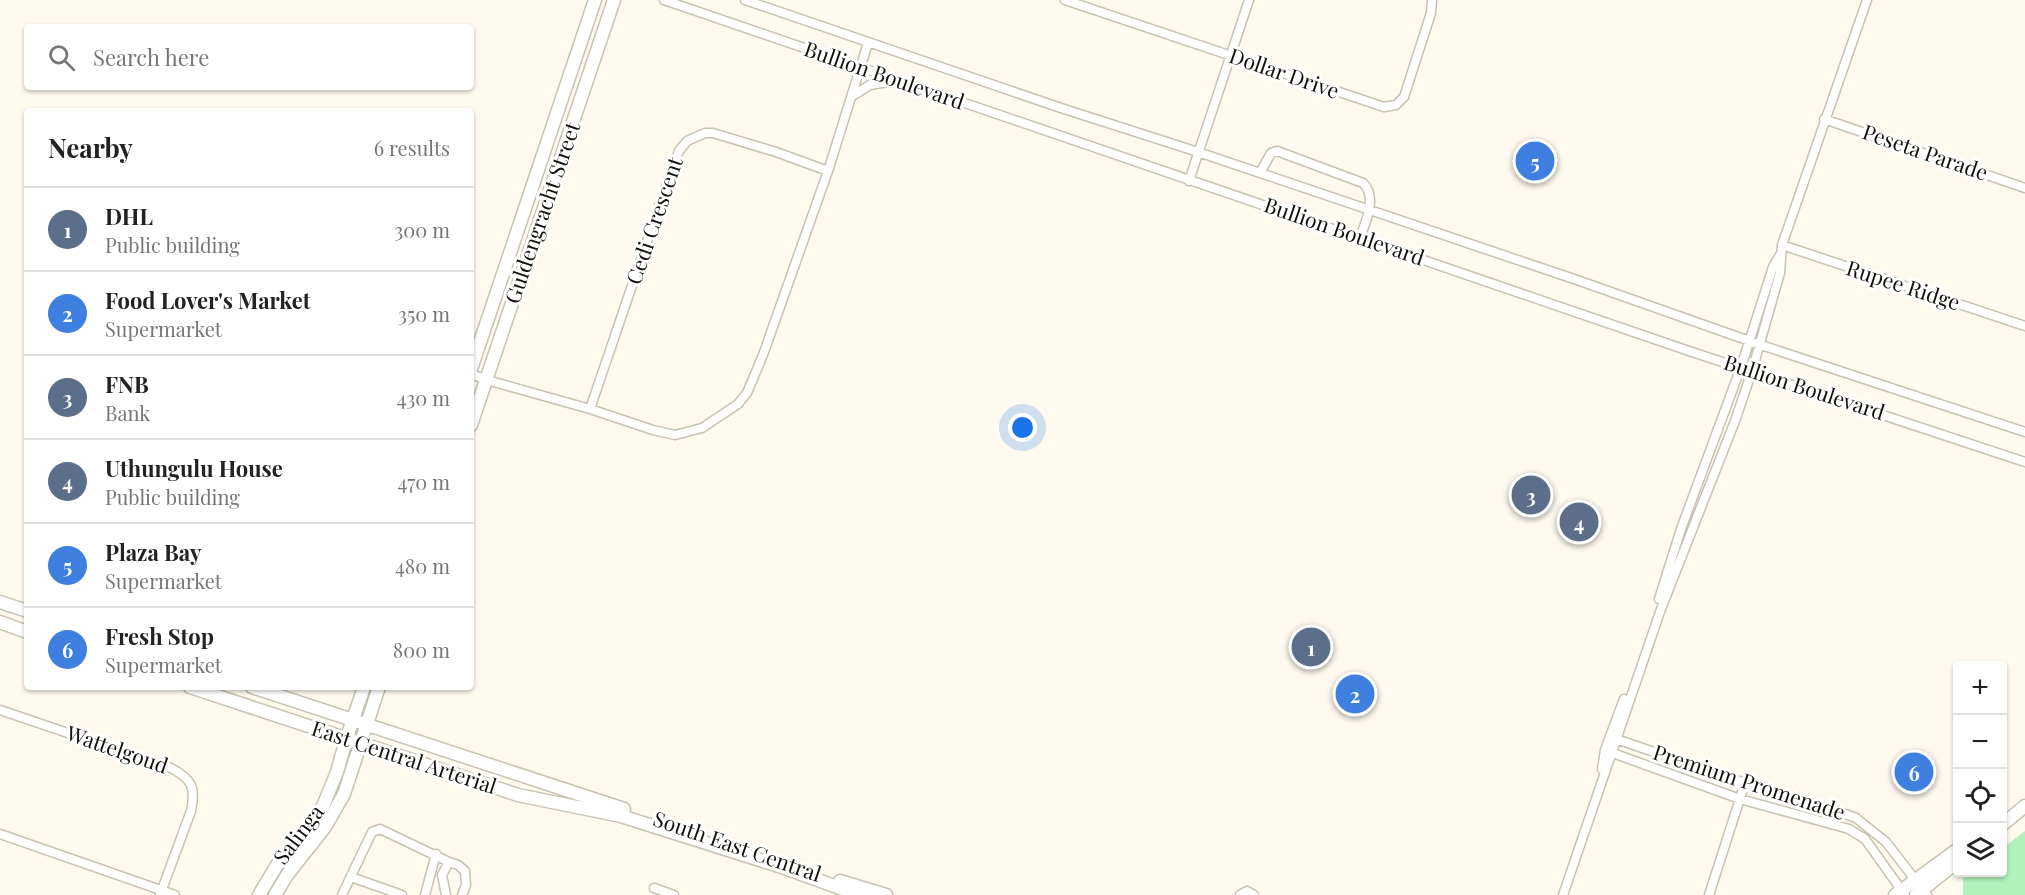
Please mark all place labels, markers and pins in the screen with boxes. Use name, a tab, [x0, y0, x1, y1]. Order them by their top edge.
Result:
pin: 5	[1516, 138, 1555, 184]
pin: 3	[1512, 472, 1550, 518]
pin: 4	[1560, 500, 1598, 544]
pin: 1	[1292, 624, 1330, 670]
pin: 2	[1336, 672, 1374, 716]
pin: 6	[1894, 750, 1934, 794]

